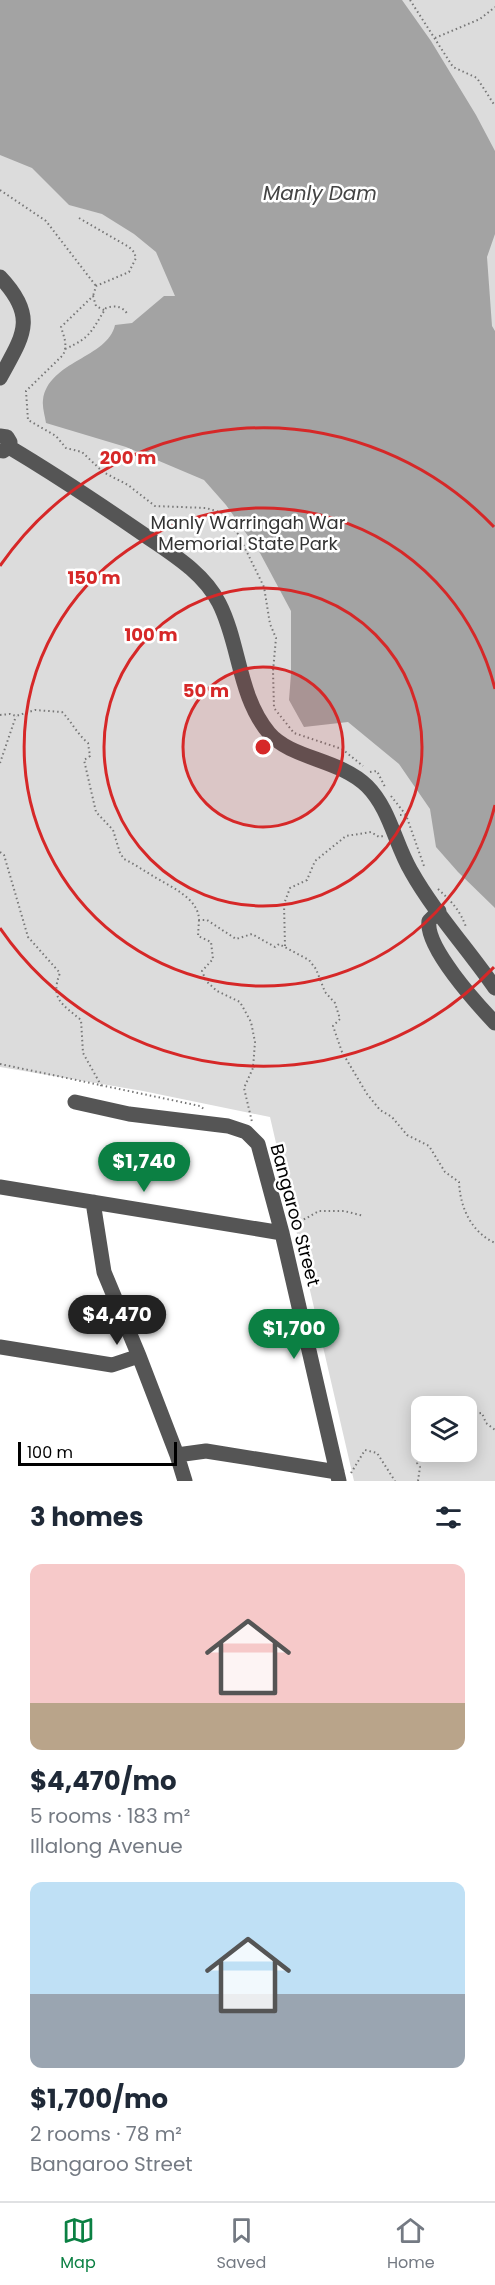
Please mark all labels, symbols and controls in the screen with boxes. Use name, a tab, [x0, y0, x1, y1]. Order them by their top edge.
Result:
water label: Manly Dam	[263, 179, 377, 207]
text: 200 m	[100, 445, 156, 470]
park label: Manly Warringah War Memorial State Park	[151, 510, 346, 556]
text: 150 m	[67, 565, 121, 590]
text: 100 m	[124, 622, 178, 647]
text: 50 m	[183, 678, 229, 703]
centre of rings	[253, 737, 273, 757]
street label: Bangaroo Street	[264, 1141, 326, 1289]
pin: $1,740	[95, 1142, 193, 1193]
text: $1,740	[112, 1147, 176, 1175]
pin: $4,470	[68, 1295, 166, 1346]
text: $4,470	[82, 1300, 152, 1328]
pin: $1,700	[245, 1309, 343, 1360]
text: $1,700	[262, 1314, 326, 1342]
map controls	[411, 1396, 477, 1462]
button: layers	[411, 1396, 477, 1462]
scale bar	[18, 1439, 177, 1466]
text: 100 m	[27, 1441, 73, 1464]
text: 3 homes	[30, 1499, 143, 1535]
icon: filters	[432, 1501, 465, 1534]
icon: home	[194, 1603, 302, 1711]
text: $4,470/mo	[30, 1763, 177, 1799]
text: 5 rooms · 183 m²	[30, 1802, 190, 1830]
text: Illalong Avenue	[30, 1832, 183, 1860]
icon: home	[194, 1921, 302, 2029]
text: $1,700/mo	[30, 2081, 168, 2117]
text: 2 rooms · 78 m²	[30, 2120, 182, 2148]
text: Bangaroo Street	[30, 2150, 193, 2178]
tab: Map	[60, 2214, 96, 2275]
tab: Saved	[216, 2214, 266, 2275]
tab: Home	[387, 2214, 435, 2275]

